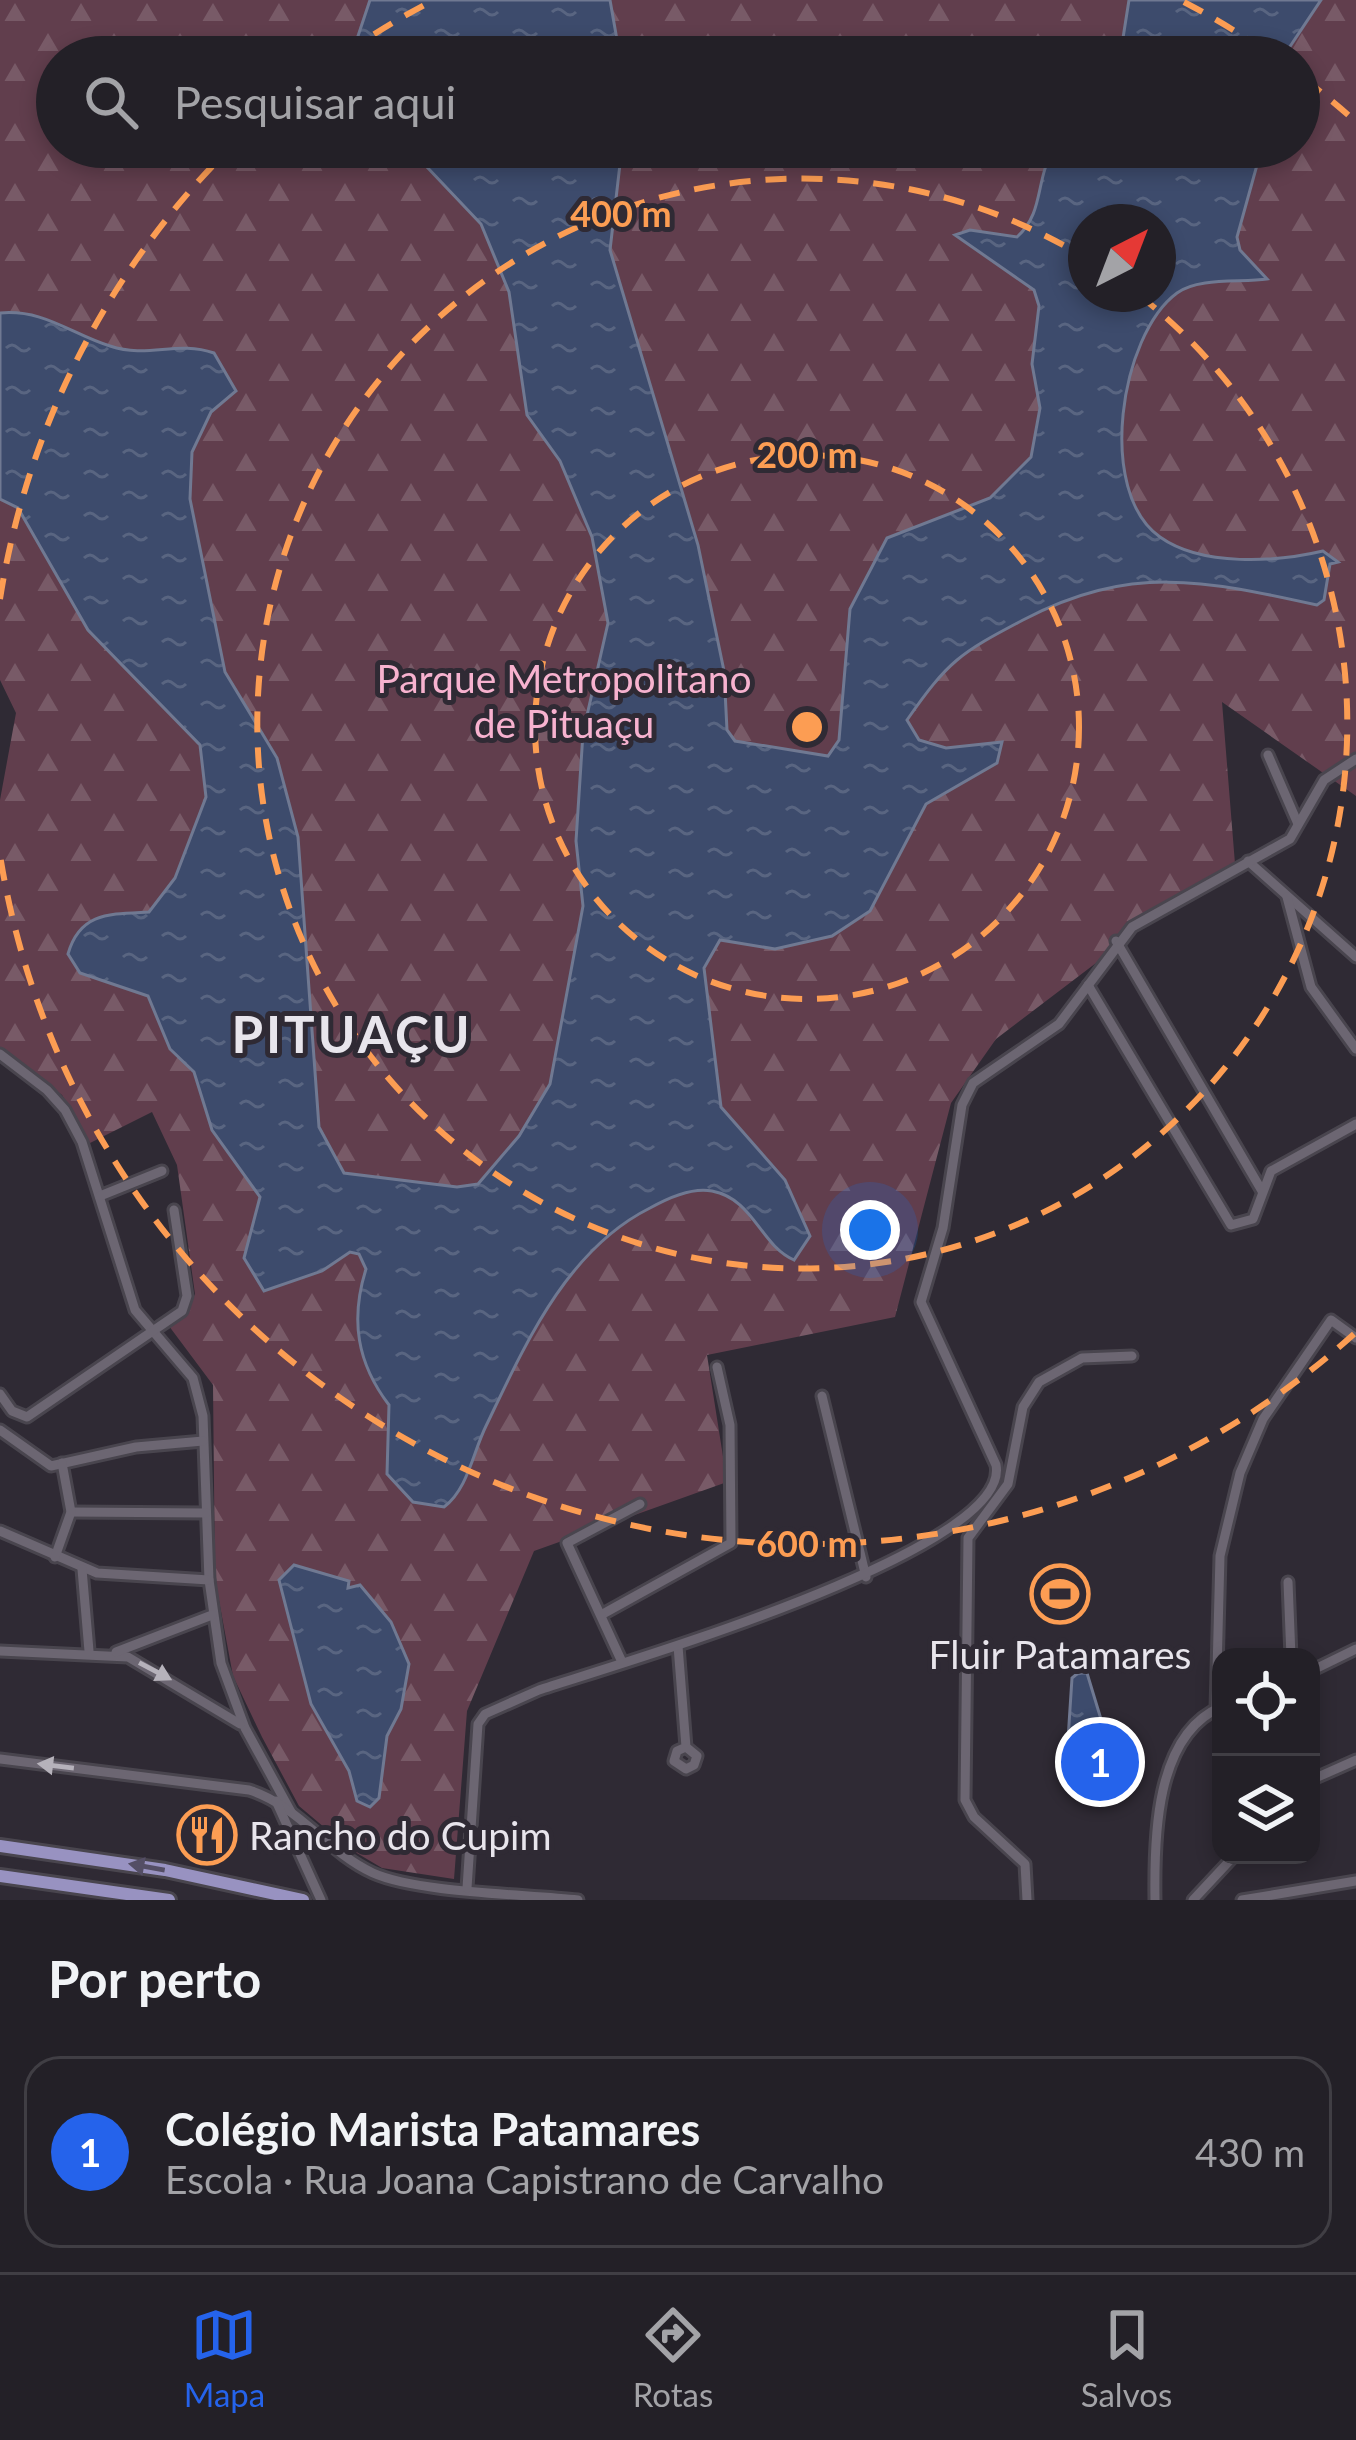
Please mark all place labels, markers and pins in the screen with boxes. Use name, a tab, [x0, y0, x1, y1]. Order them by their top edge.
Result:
centre of rings	[786, 706, 828, 748]
sports icon: Fluir Patamares	[1029, 1563, 1091, 1625]
place label: Fluir Patamares	[929, 1631, 1192, 1677]
pin: 1	[1061, 1717, 1139, 1807]
restaurant icon: Rancho do Cupim	[176, 1804, 238, 1866]
place label: Rancho do Cupim	[249, 1812, 551, 1858]

